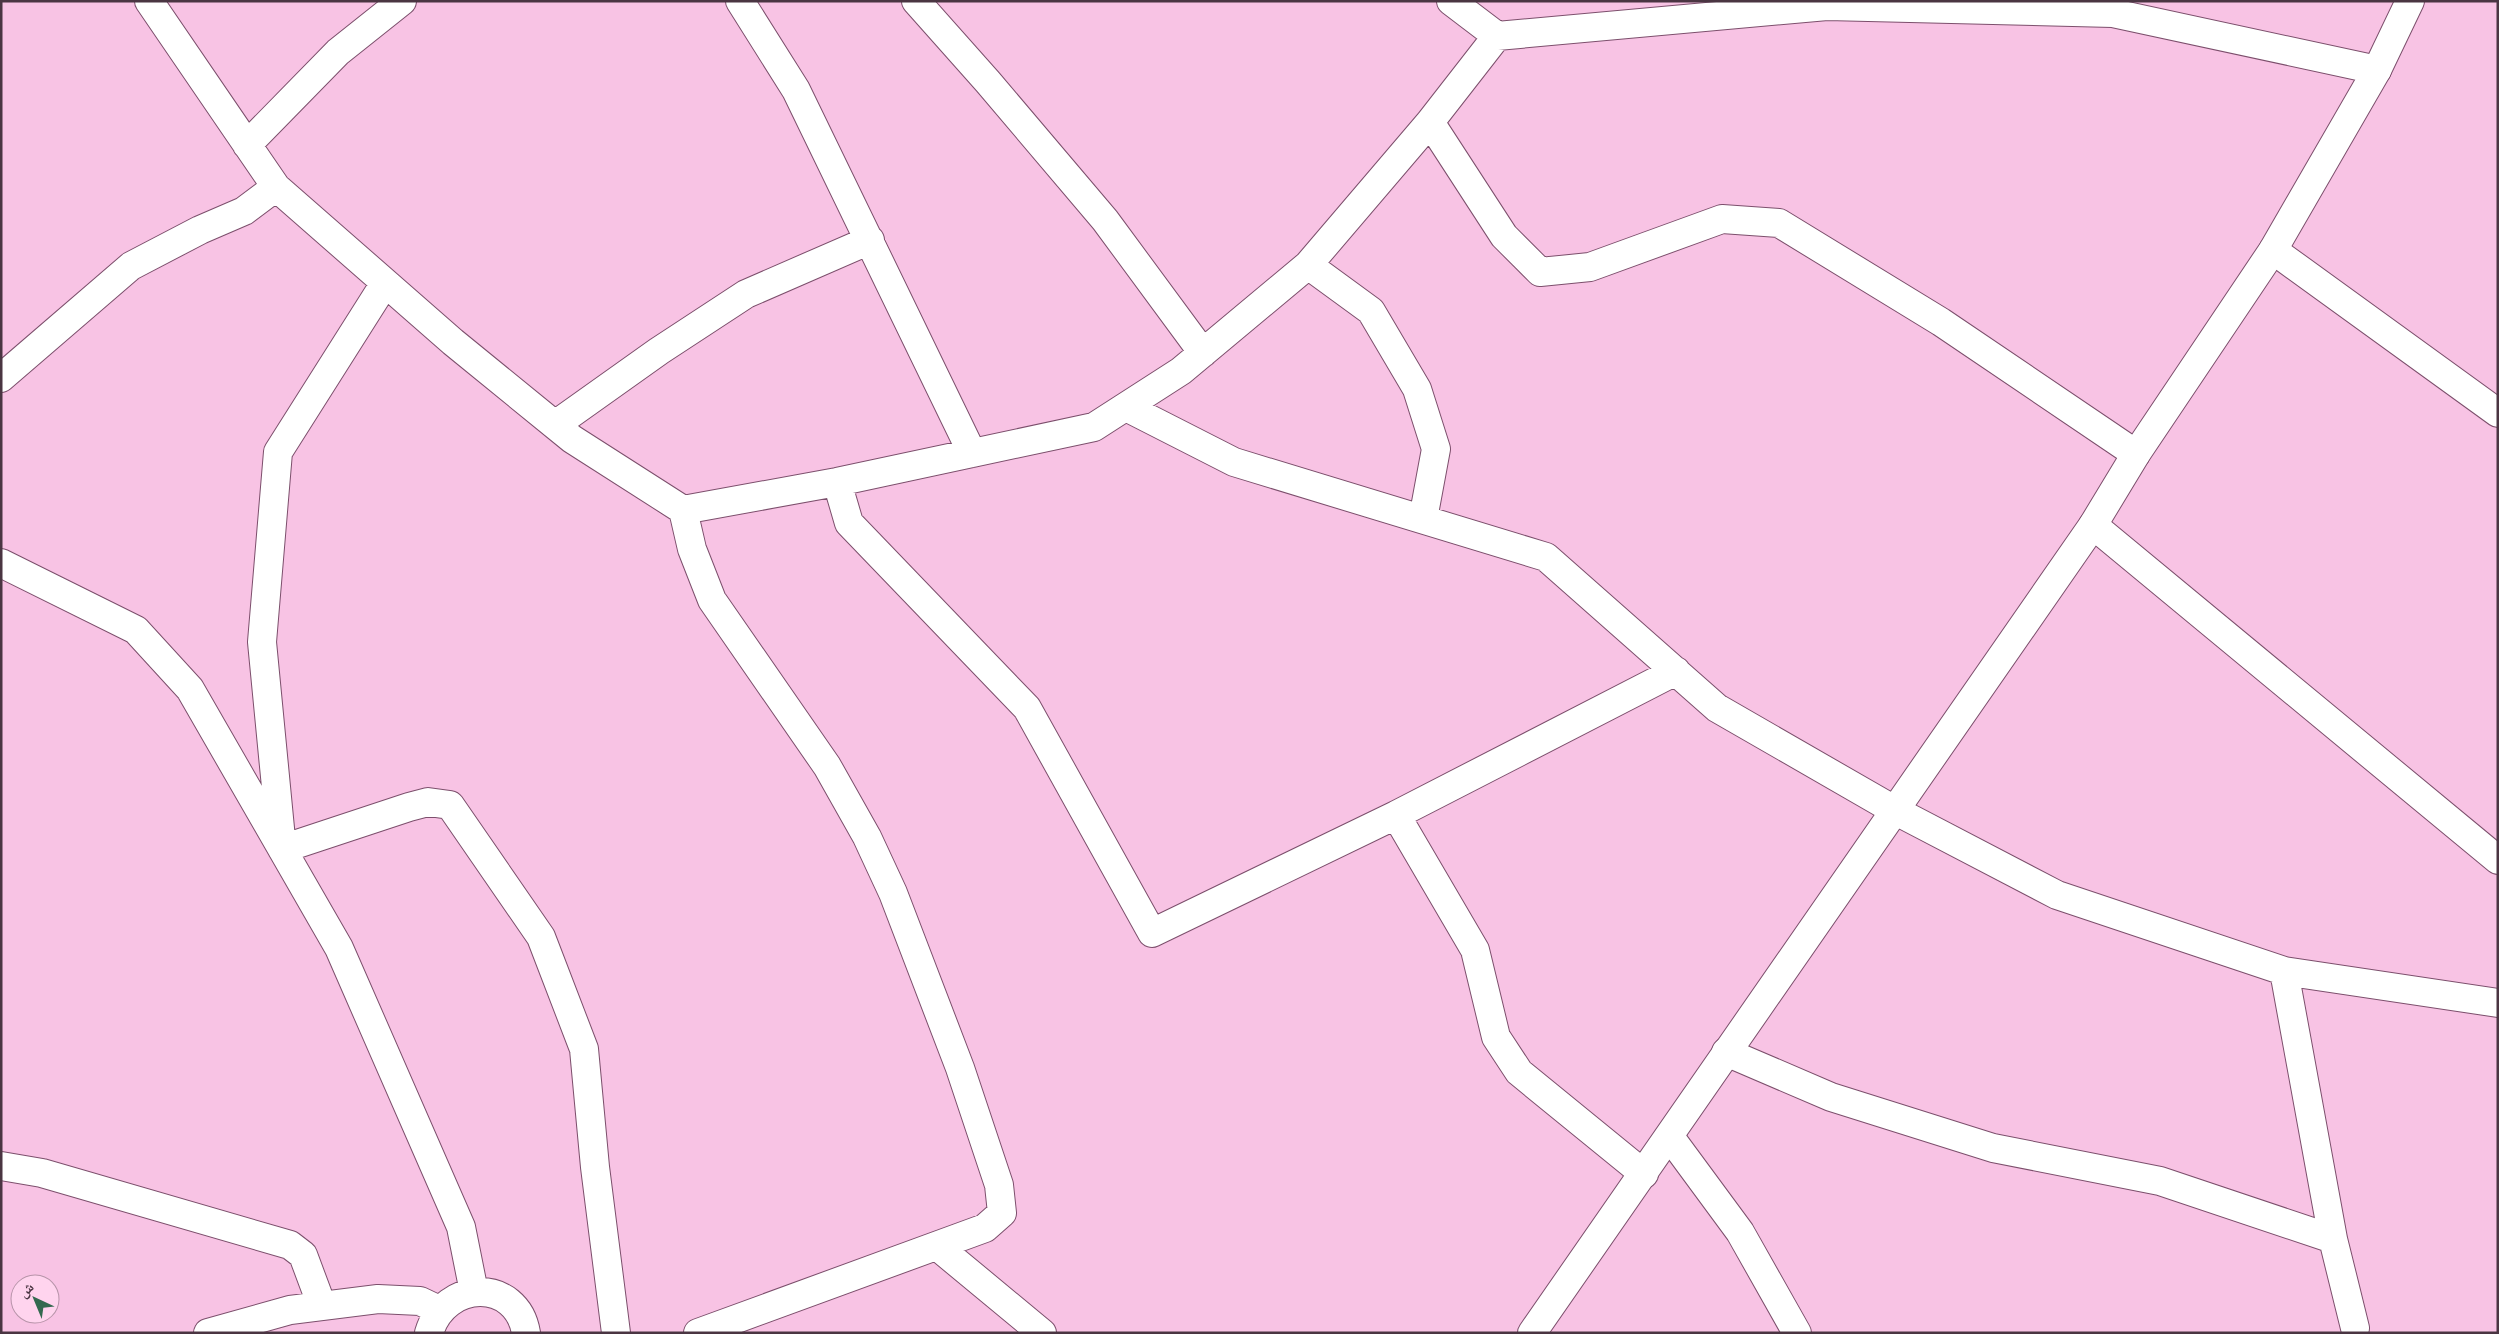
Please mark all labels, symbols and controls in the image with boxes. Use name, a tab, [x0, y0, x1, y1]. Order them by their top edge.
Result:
north arrow	[10, 1274, 60, 1324]
text: ش	[15, 1279, 38, 1301]

